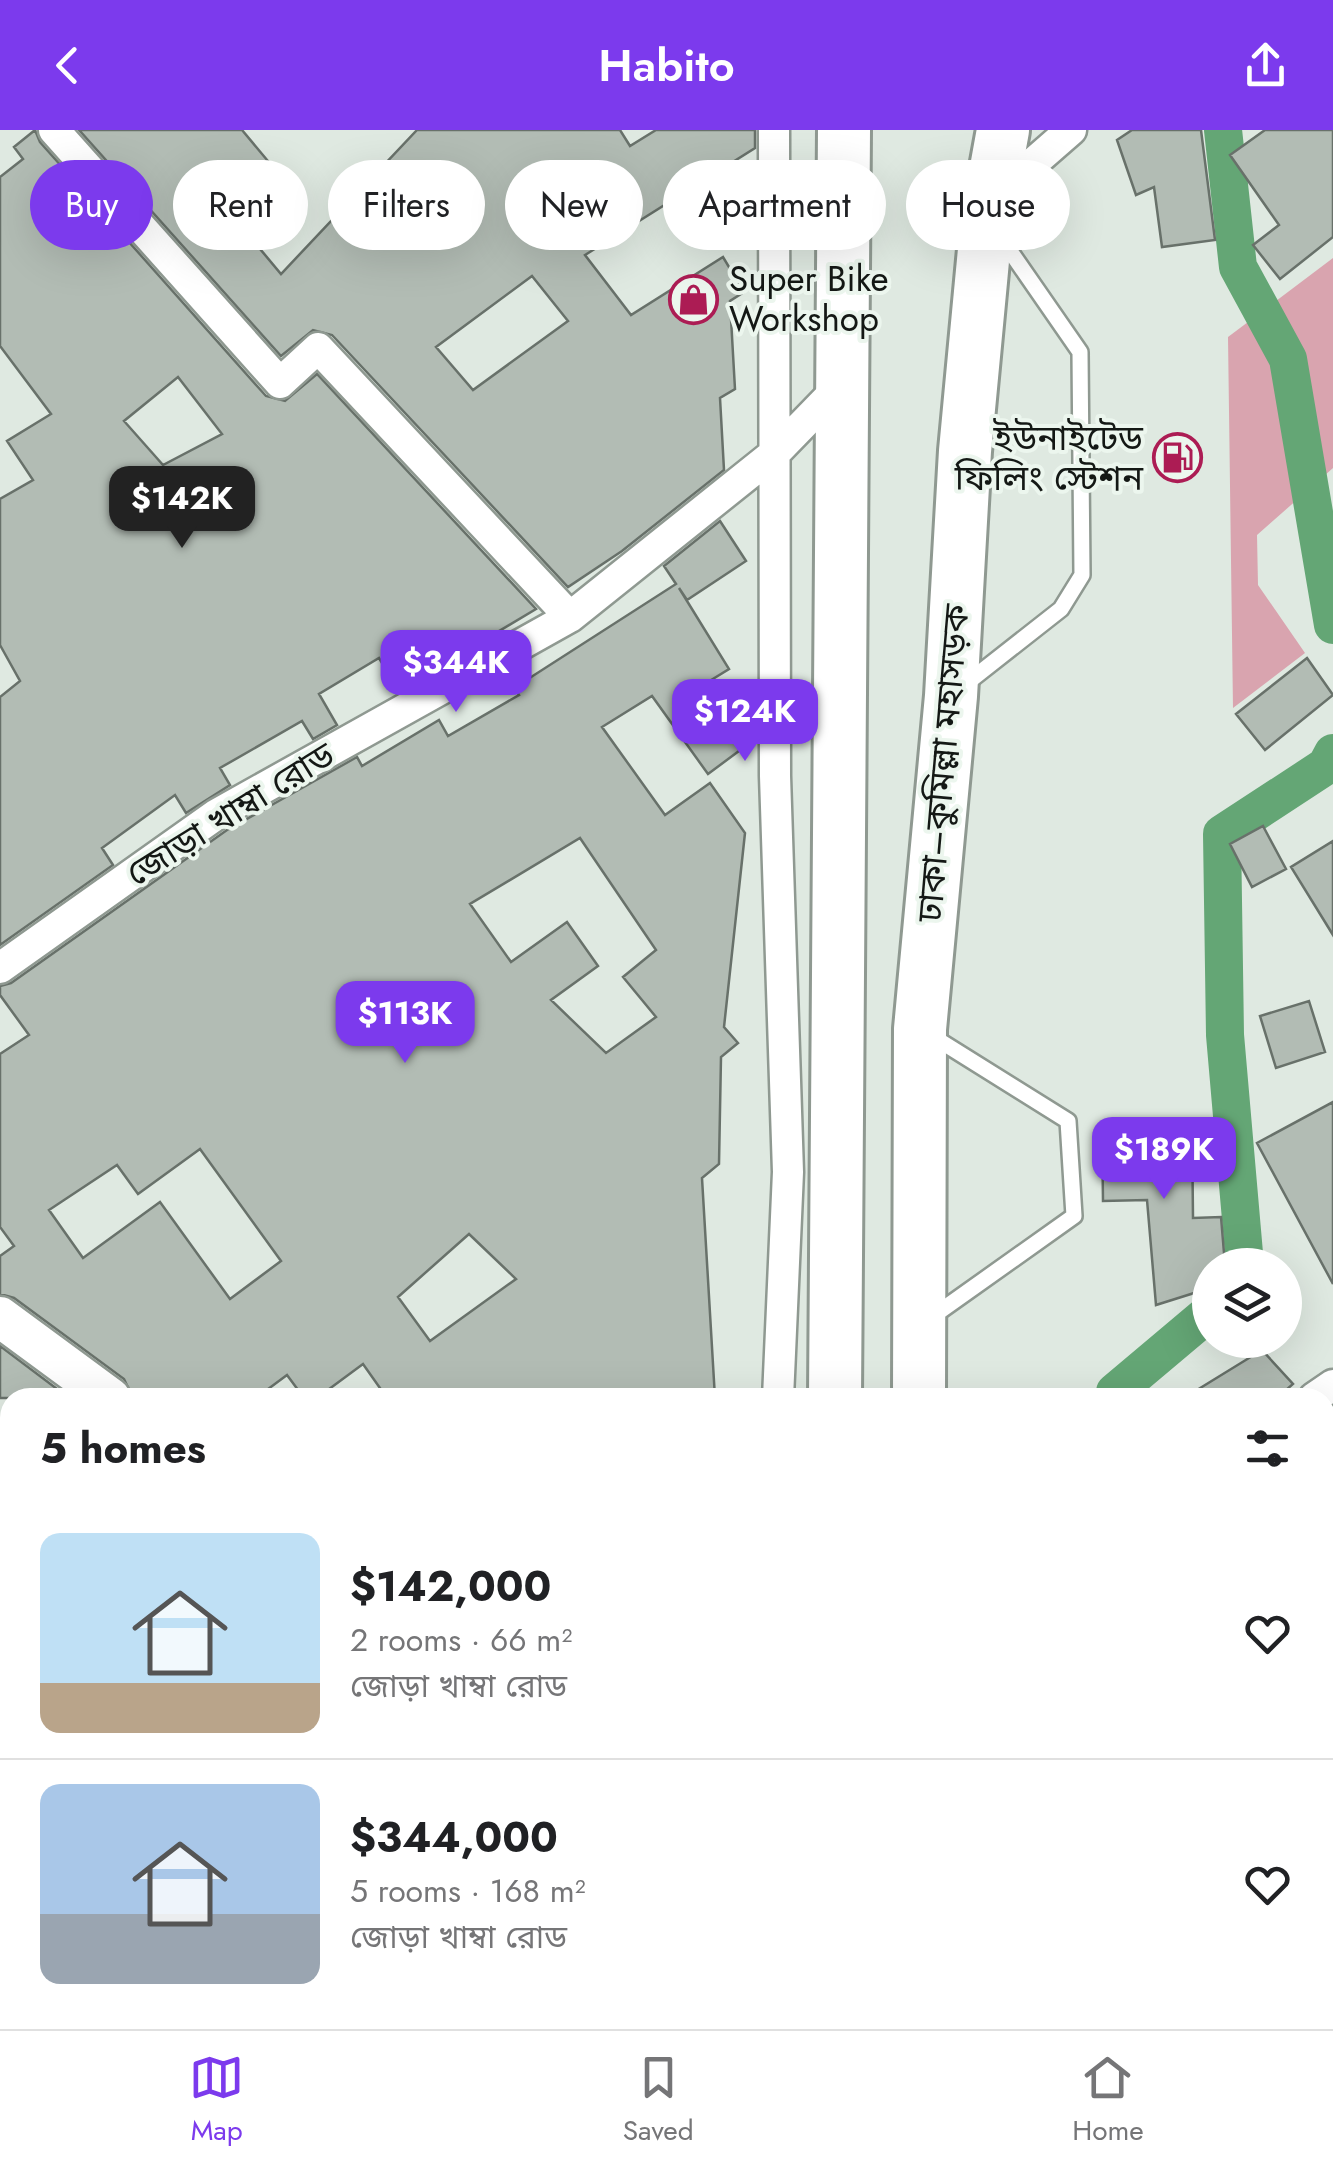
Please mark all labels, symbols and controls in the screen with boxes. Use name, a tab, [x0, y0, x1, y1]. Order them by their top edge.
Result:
text: Habito	[598, 33, 735, 98]
icon: back	[40, 38, 95, 93]
icon: share	[1238, 38, 1293, 93]
chip: Buy	[30, 160, 153, 250]
chip: Rent	[173, 160, 308, 250]
chip: Filters	[328, 160, 485, 250]
chip: New	[505, 160, 643, 250]
chip: Apartment	[663, 160, 886, 250]
chip: House	[906, 160, 1070, 250]
place label: Super Bike Workshop	[729, 254, 889, 344]
shop icon: Super Bike Workshop	[668, 273, 720, 325]
place label: ইউনাইটেড ফিলিং স্টেশন	[954, 413, 1144, 503]
fuel station icon: ইউনাইটেড ফিলিং স্টেশন	[1152, 432, 1204, 484]
pin: $142K	[112, 466, 252, 551]
text: $142K	[131, 475, 233, 521]
street label: ঢাকা–কুমিল্লা মহাসড়ক	[904, 601, 982, 925]
pin: $344K	[386, 630, 526, 715]
text: $344K	[403, 639, 509, 685]
pin: $124K	[675, 679, 815, 764]
text: $124K	[694, 688, 796, 734]
street label: জোড়া খাম্বা রোড	[116, 729, 345, 898]
pin: $113K	[335, 981, 475, 1066]
text: $113K	[358, 990, 452, 1036]
pin: $189K	[1094, 1117, 1234, 1202]
text: $189K	[1114, 1126, 1214, 1172]
map controls	[1192, 1248, 1302, 1358]
button: layers	[1192, 1248, 1302, 1358]
text: 5 homes	[40, 1418, 206, 1479]
icon: filters	[1240, 1421, 1295, 1476]
text: $142,000	[350, 1556, 551, 1617]
icon: home	[120, 1573, 240, 1693]
icon: heart	[1240, 1606, 1295, 1661]
text: 2 rooms · 66 m²	[350, 1617, 572, 1663]
text: জোড়া খাম্বা রোড	[350, 1663, 567, 1709]
text: $344,000	[350, 1807, 558, 1868]
icon: home	[120, 1824, 240, 1944]
icon: heart	[1240, 1857, 1295, 1912]
text: 5 rooms · 168 m²	[350, 1868, 586, 1914]
text: জোড়া খাম্বা রোড	[350, 1914, 567, 1960]
tab: Map	[189, 2050, 244, 2151]
tab: Saved	[623, 2050, 694, 2151]
tab: Home	[1072, 2050, 1144, 2151]

